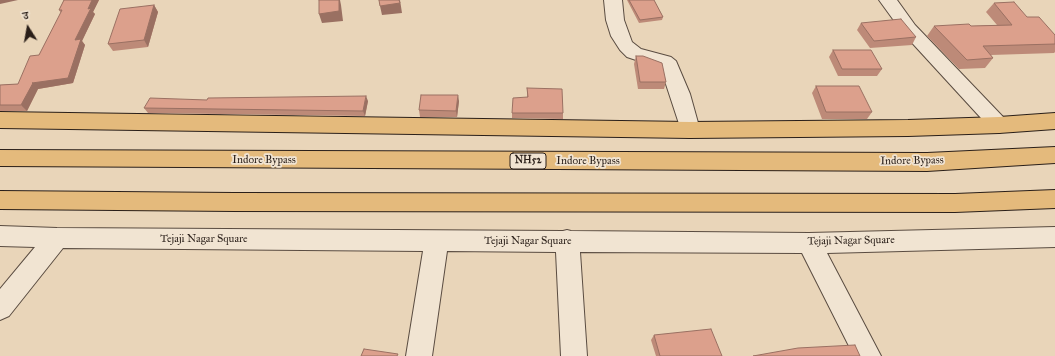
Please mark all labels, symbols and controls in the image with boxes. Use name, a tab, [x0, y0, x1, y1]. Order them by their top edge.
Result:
north arrow	[8, 8, 48, 48]
text: उ	[22, 9, 30, 23]
street label: Indore Bypass	[232, 153, 296, 167]
road number: NH52	[510, 153, 546, 169]
street label: Indore Bypass	[556, 154, 620, 168]
street label: Indore Bypass	[880, 154, 944, 168]
street label: Tejaji Nagar Square	[160, 232, 248, 246]
street label: Tejaji Nagar Square	[484, 234, 572, 248]
street label: Tejaji Nagar Square	[807, 234, 895, 248]

